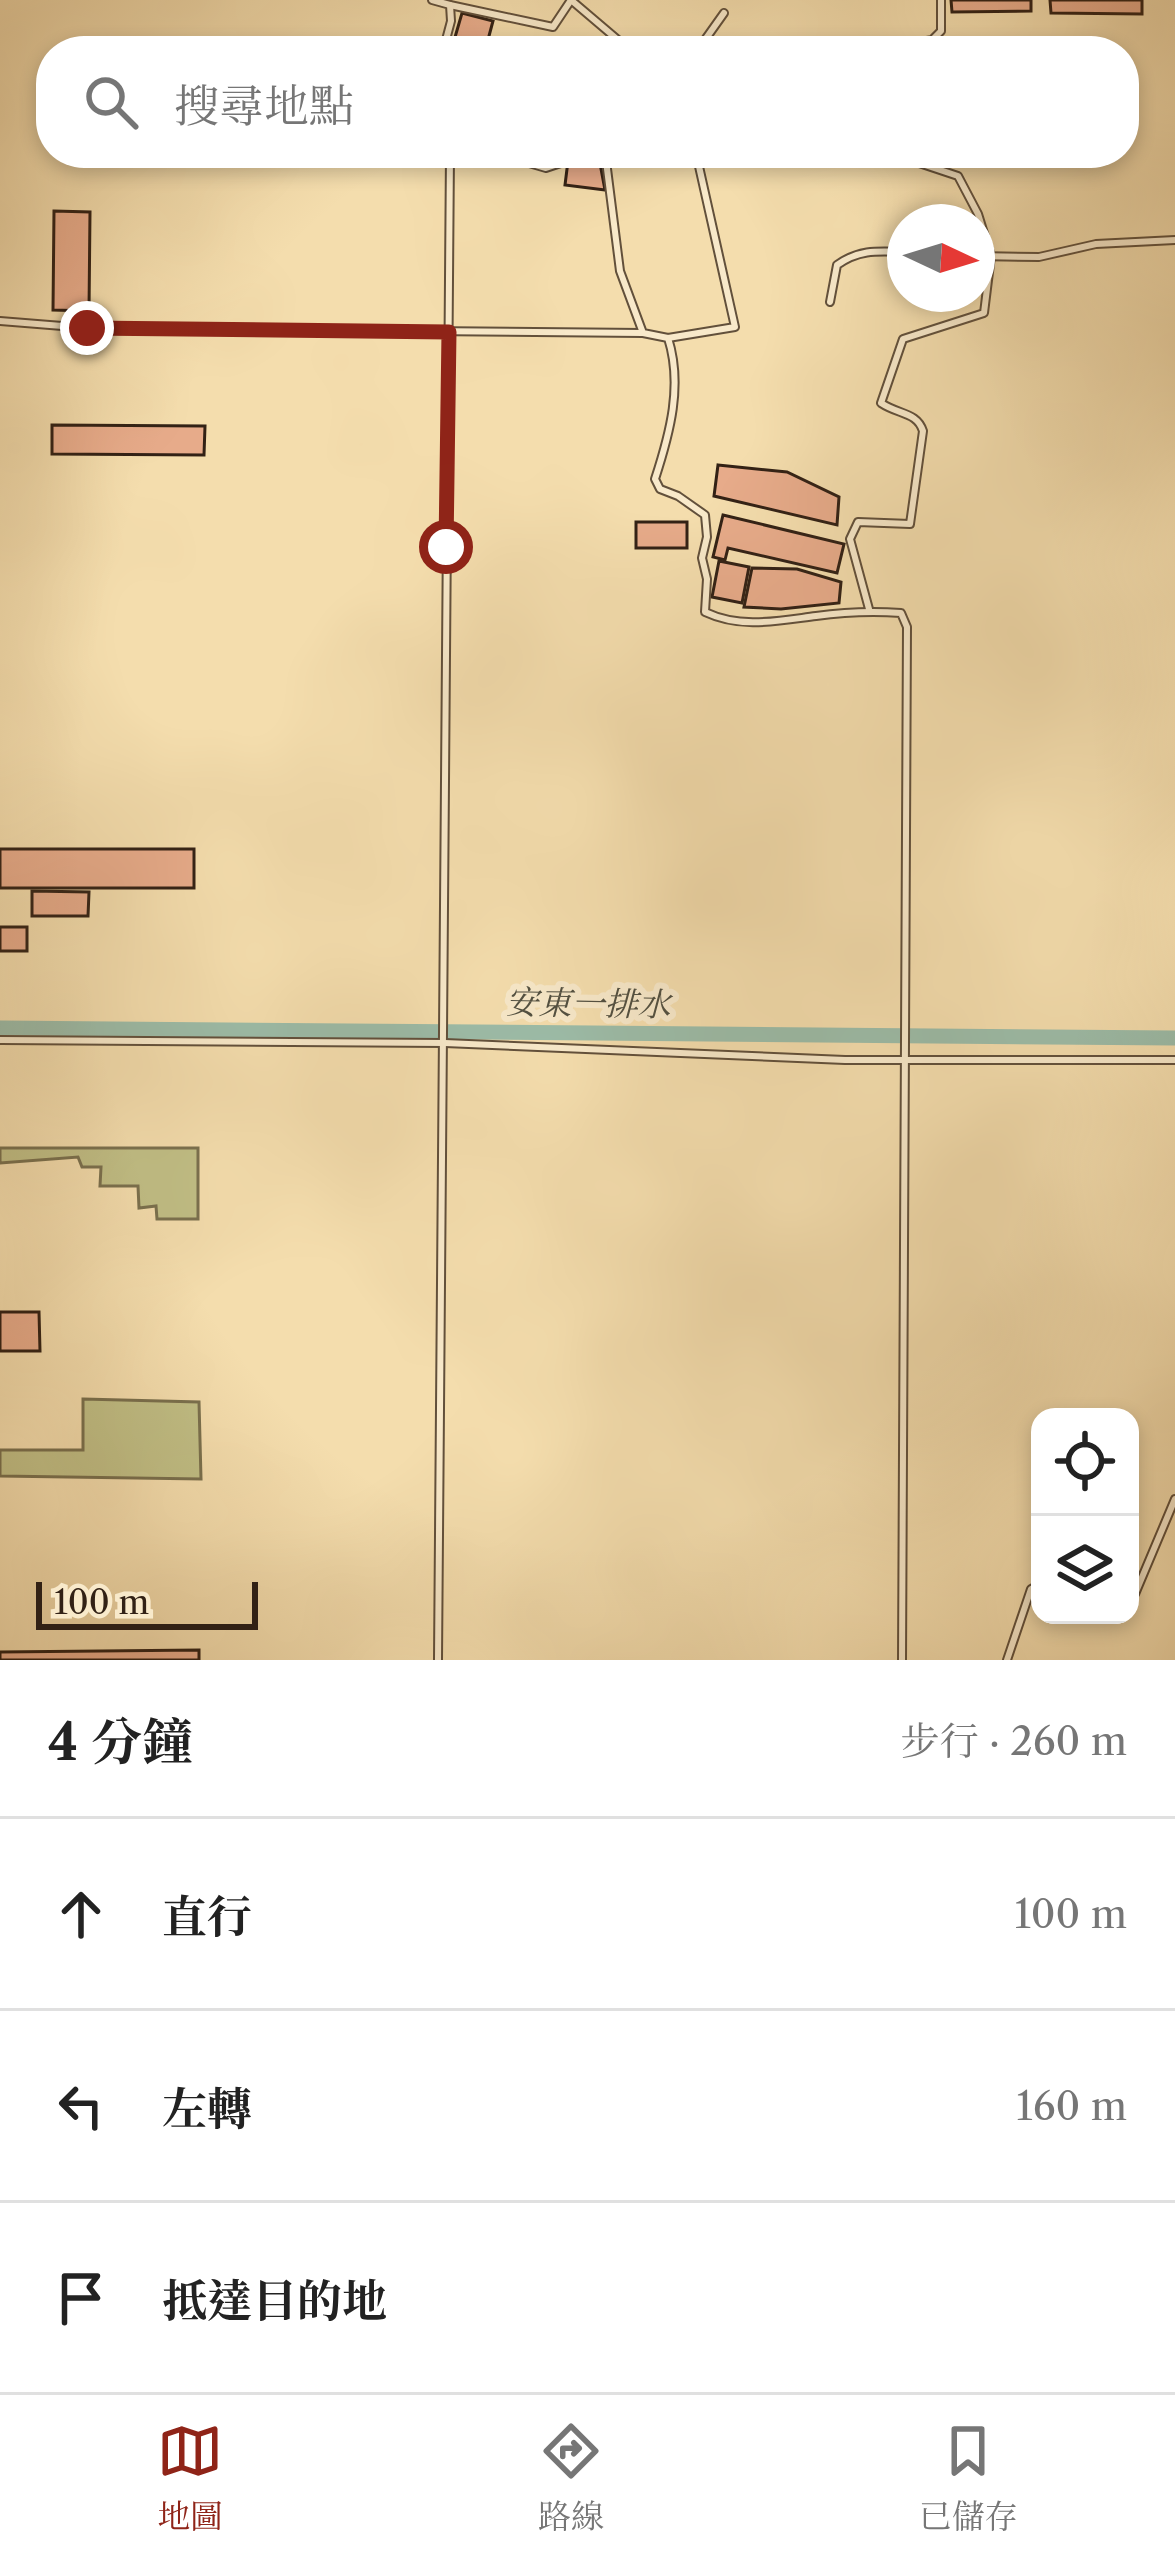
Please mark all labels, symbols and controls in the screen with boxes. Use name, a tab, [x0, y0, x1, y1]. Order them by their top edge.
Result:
search box	[36, 36, 1139, 168]
icon: search	[78, 69, 144, 135]
text: 搜尋地點	[174, 78, 354, 134]
north arrow	[887, 204, 995, 312]
route end	[60, 301, 114, 355]
route start	[419, 520, 473, 574]
water label: 安東一排水	[505, 982, 674, 1025]
map controls	[1031, 1408, 1139, 1624]
button: locate	[1031, 1408, 1139, 1516]
button: layers	[1031, 1516, 1139, 1624]
scale bar	[36, 1576, 258, 1629]
text: 100 m	[54, 1582, 149, 1623]
text: 4 分鐘	[48, 1711, 193, 1773]
text: 步行 · 260 m	[901, 1717, 1127, 1765]
icon: ahead	[48, 1881, 114, 1947]
text: 直行	[162, 1889, 252, 1945]
text: 100 m	[1014, 1890, 1127, 1938]
icon: left	[48, 2073, 114, 2139]
text: 左轉	[162, 2081, 252, 2137]
text: 160 m	[1016, 2082, 1127, 2130]
icon: arrive	[48, 2265, 114, 2331]
text: 抵達目的地	[162, 2273, 387, 2329]
tab: 地圖	[157, 2418, 223, 2537]
tab: 路線	[538, 2418, 604, 2537]
tab: 已儲存	[919, 2418, 1018, 2537]

